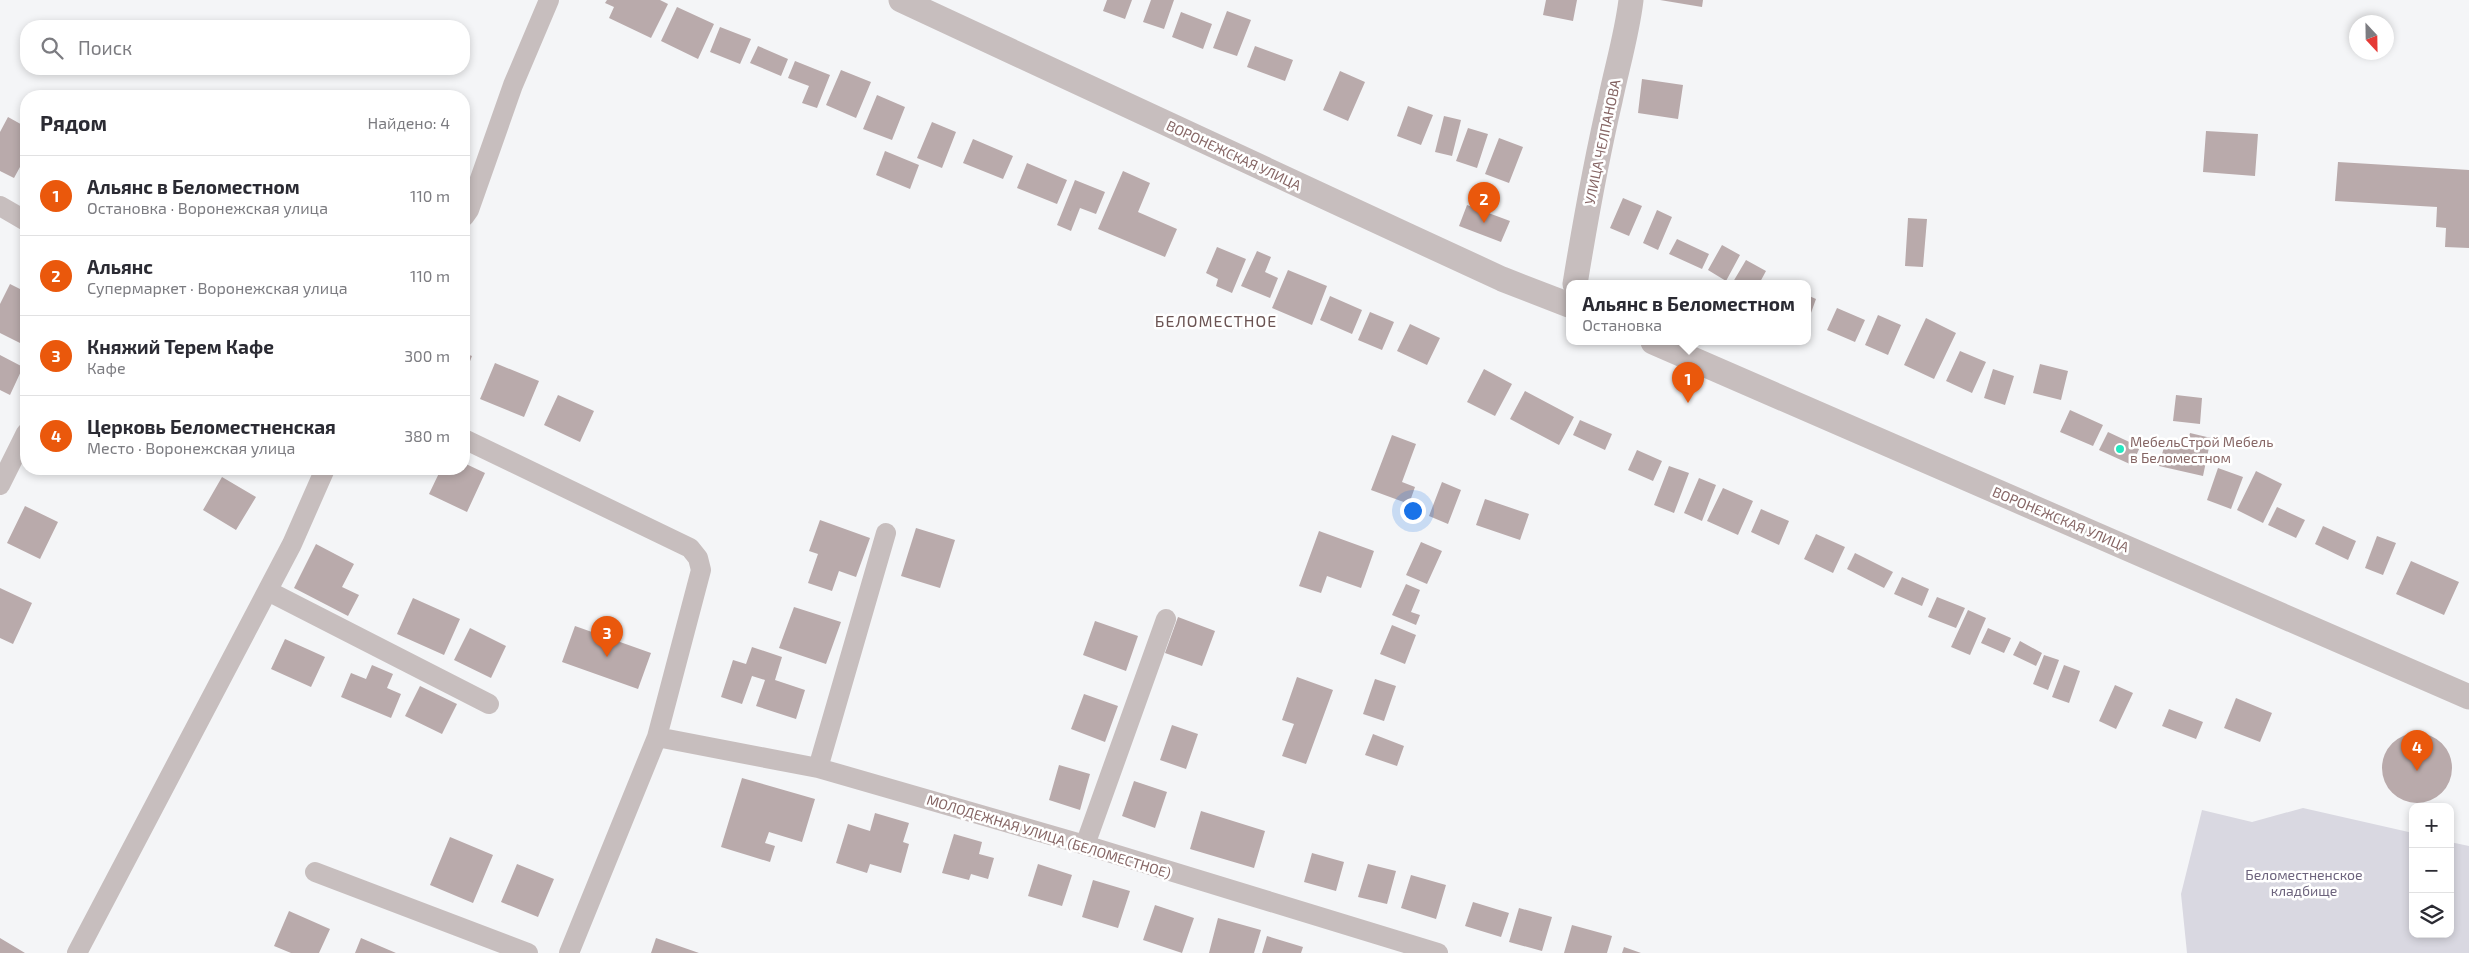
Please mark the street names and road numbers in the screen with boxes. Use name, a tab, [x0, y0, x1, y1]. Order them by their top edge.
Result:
street label: УЛИЦА ЧЕЛПАНОВА	[1580, 78, 1624, 206]
street label: ВОРОНЕЖСКАЯ УЛИЦА	[1164, 116, 1304, 194]
street label: ВОРОНЕЖСКАЯ УЛИЦА	[1990, 483, 2132, 556]
street label: МОЛОДЕЖНАЯ УЛИЦА (БЕЛОМЕСТНОЕ)	[925, 791, 1173, 881]

